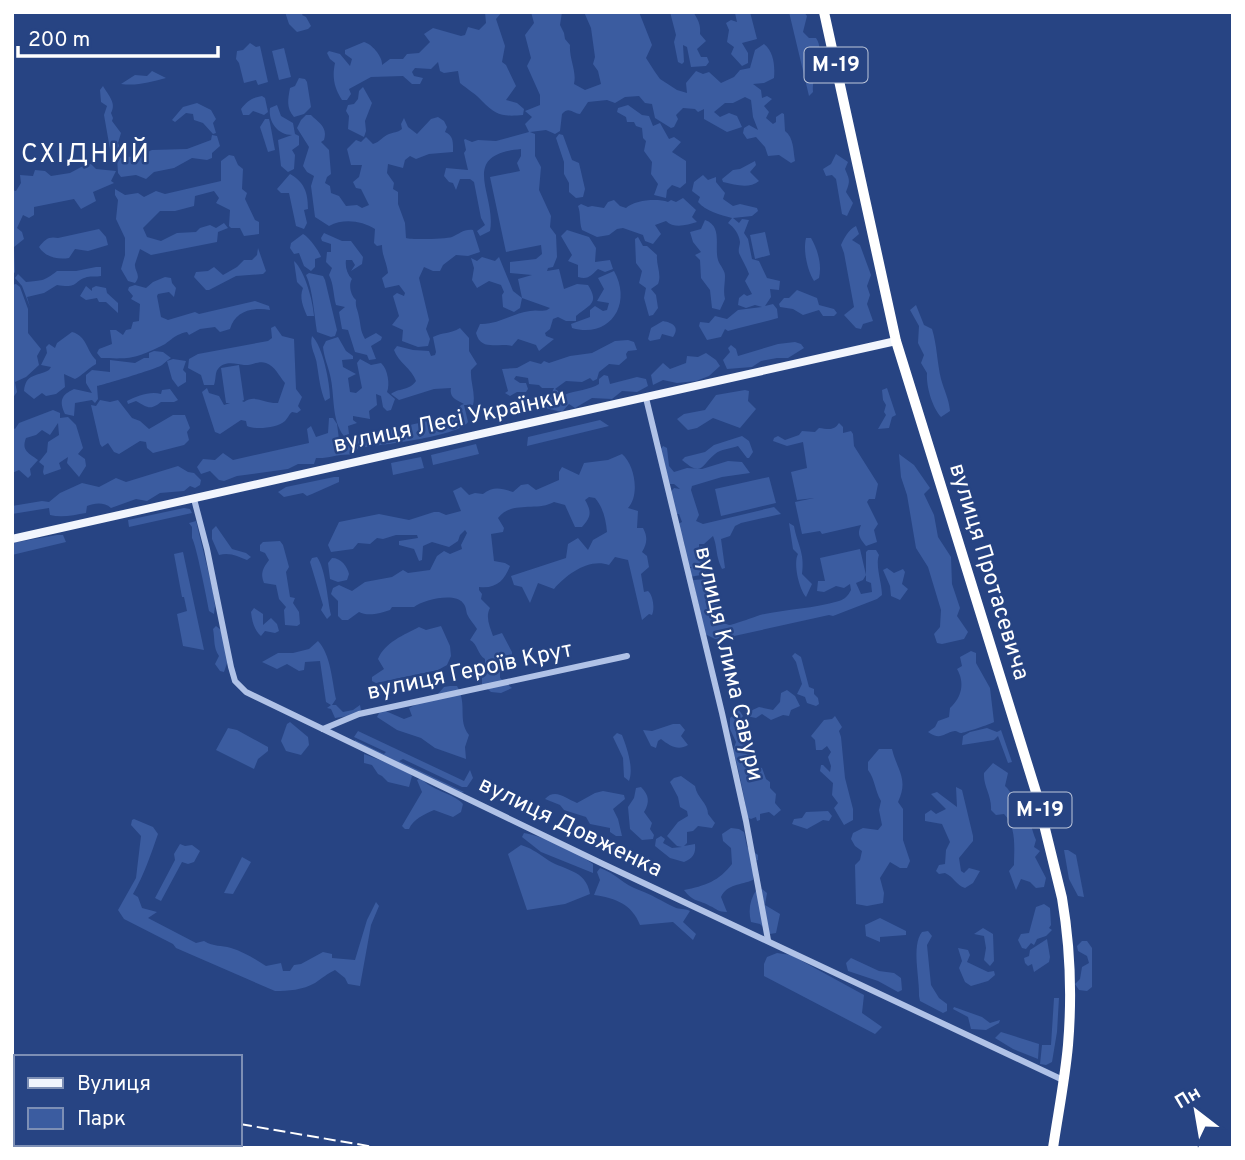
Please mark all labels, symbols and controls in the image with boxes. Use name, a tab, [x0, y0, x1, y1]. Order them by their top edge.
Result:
scale bar	[18, 14, 217, 58]
text: 200 m	[28, 27, 90, 54]
road number: М-19	[804, 48, 868, 82]
district label: СХІДНИЙ	[21, 137, 151, 172]
street label: вулиця Лесі Українки	[331, 383, 569, 461]
street label: вулиця Протасевича	[941, 460, 1035, 684]
street label: вулиця Клима Савури	[687, 544, 769, 784]
street label: вулиця Героїв Крут	[365, 636, 575, 708]
street label: вулиця Довженка	[473, 771, 667, 885]
road number: М-19	[1009, 792, 1072, 828]
legend	[14, 1055, 242, 1146]
text: Вулиця	[77, 1071, 151, 1098]
north arrow	[1161, 1076, 1231, 1146]
text: Пн	[1171, 1081, 1205, 1115]
text: Парк	[77, 1106, 126, 1133]

